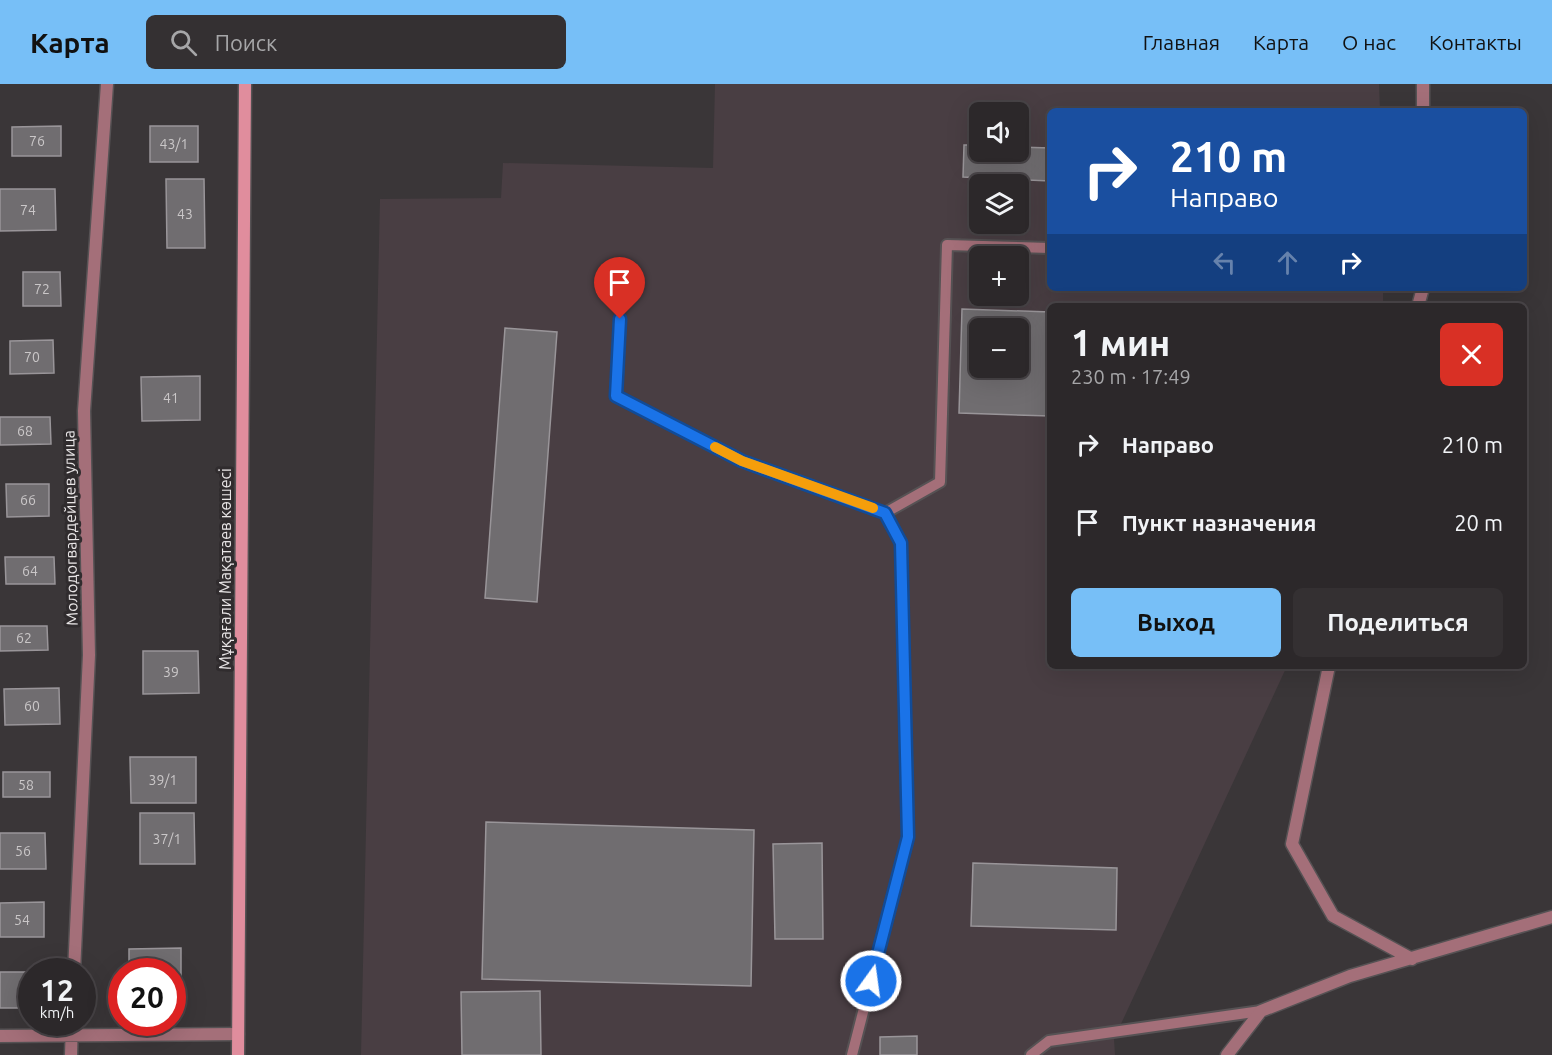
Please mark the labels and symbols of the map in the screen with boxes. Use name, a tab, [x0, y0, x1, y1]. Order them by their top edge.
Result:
house number: 76	[29, 133, 45, 149]
house number: 43/1	[160, 136, 188, 152]
house number: 74	[20, 202, 36, 218]
house number: 43	[177, 206, 193, 222]
pin	[594, 257, 645, 319]
house number: 72	[34, 281, 50, 297]
house number: 70	[24, 349, 40, 365]
house number: 41	[163, 390, 179, 406]
house number: 68	[17, 423, 33, 439]
street label: Молодогвардейцев улица	[59, 430, 81, 626]
street label: Мұқағали Мақатаев көшесі	[216, 468, 234, 670]
house number: 66	[20, 492, 36, 508]
house number: 64	[22, 563, 38, 579]
house number: 62	[16, 630, 32, 646]
house number: 39	[163, 664, 179, 680]
house number: 60	[24, 698, 40, 714]
house number: 39/1	[149, 772, 177, 788]
house number: 58	[18, 777, 34, 793]
house number: 37/1	[153, 831, 181, 847]
house number: 56	[15, 843, 31, 859]
house number: 54	[14, 912, 30, 928]
position arrow	[839, 949, 903, 1013]
speed limit sign: 20	[108, 958, 186, 1036]

